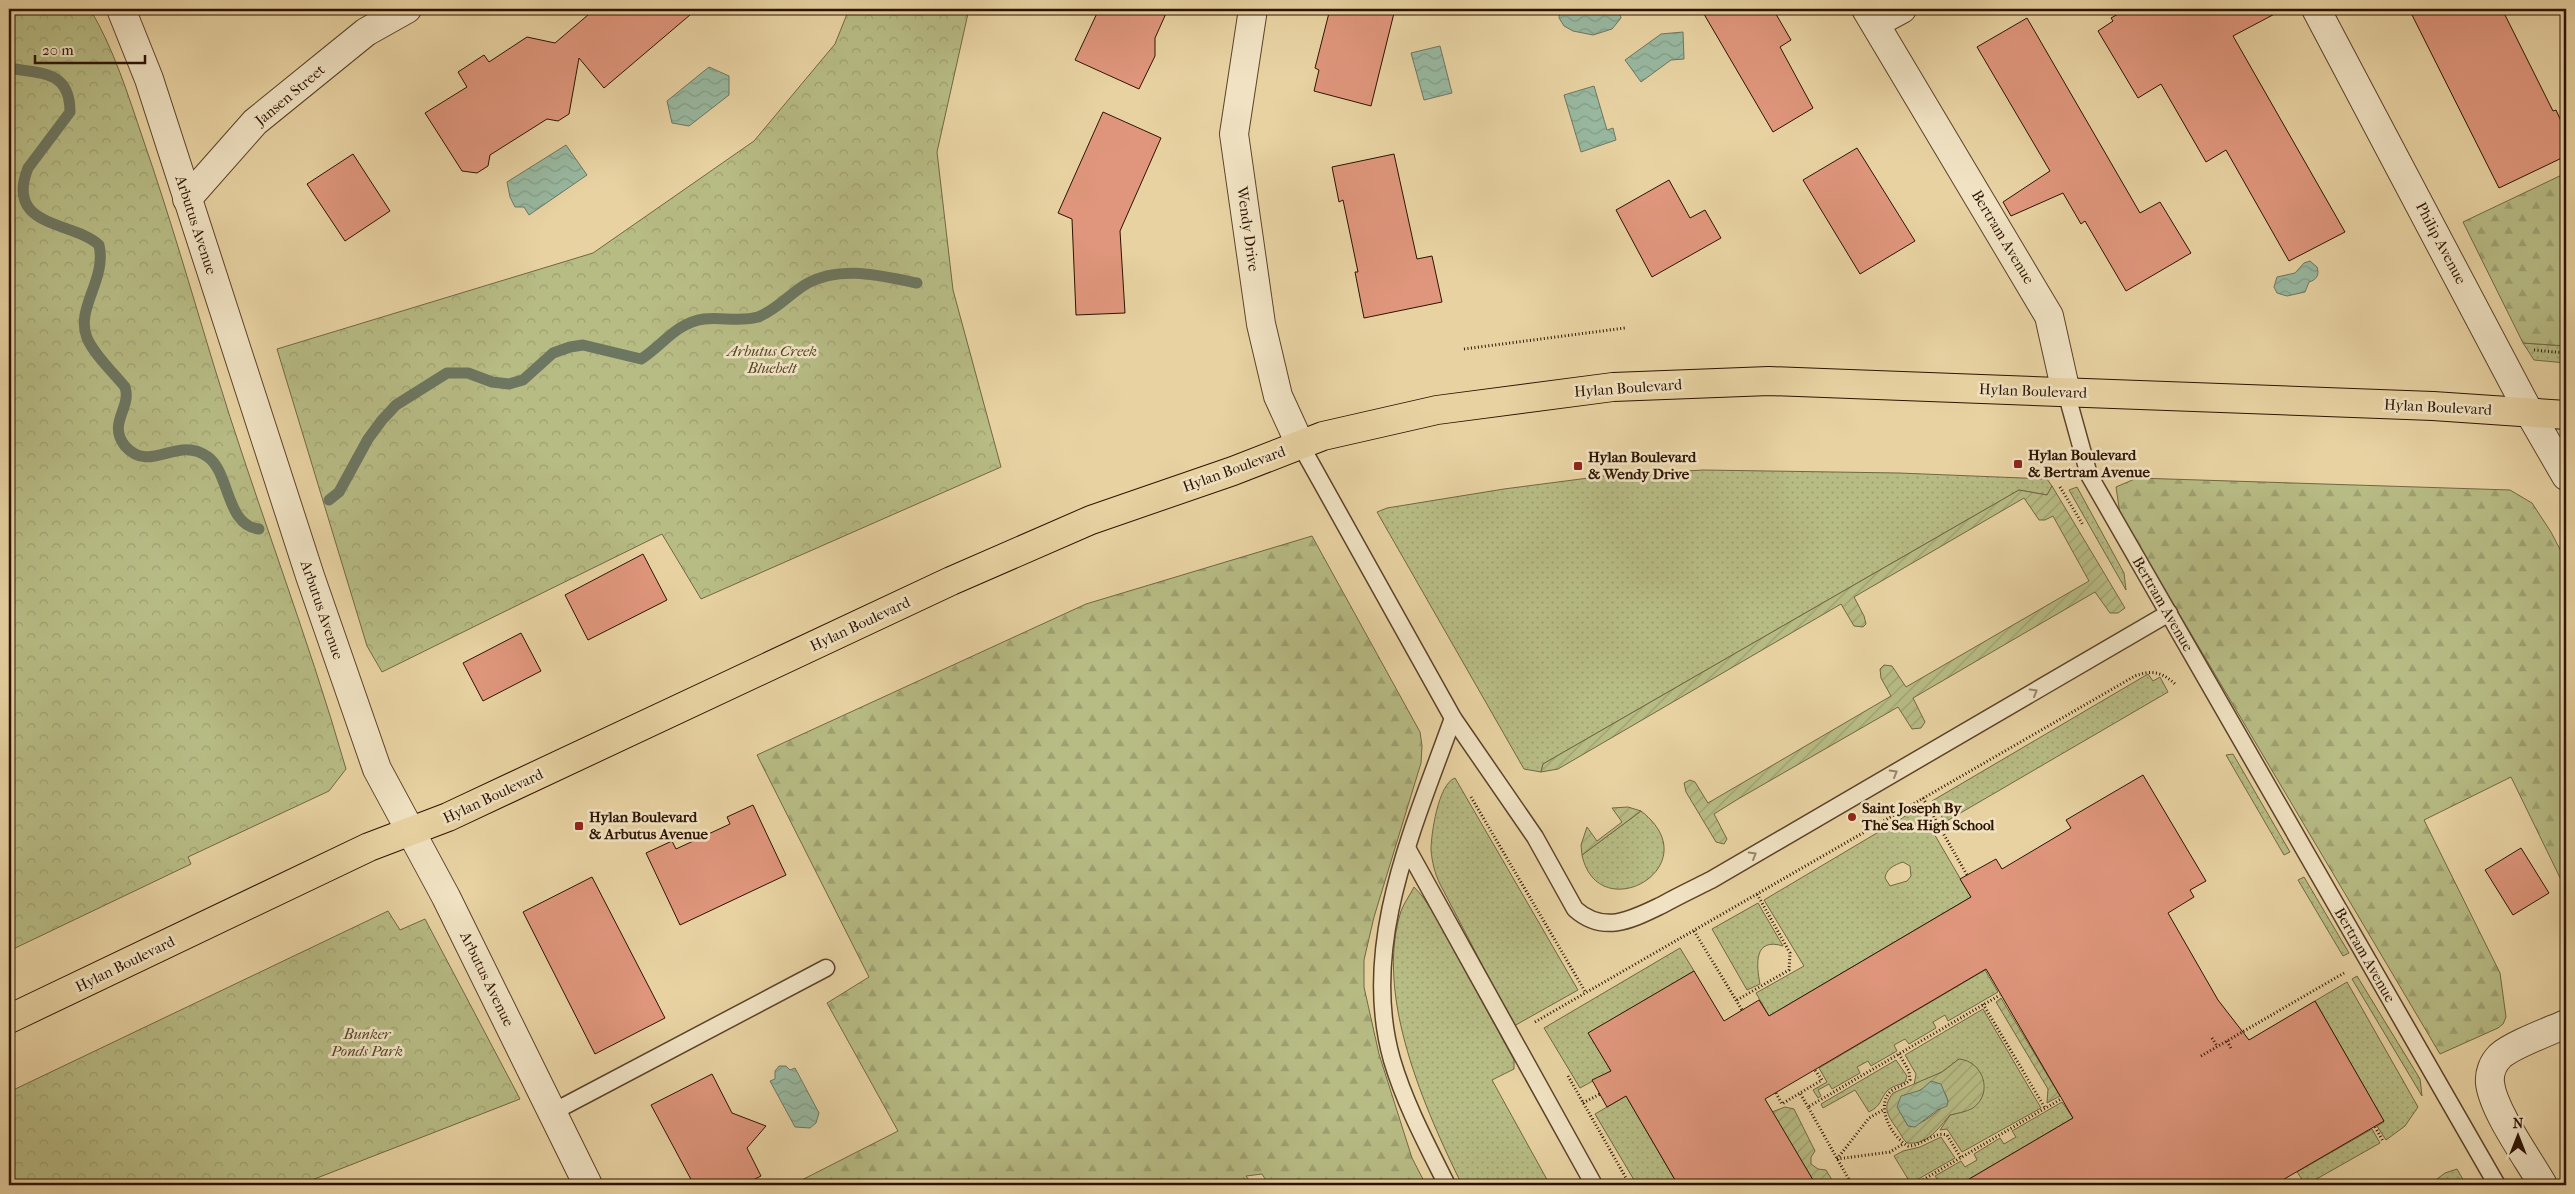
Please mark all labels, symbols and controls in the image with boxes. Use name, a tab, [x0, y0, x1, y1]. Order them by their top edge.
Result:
scale bar	[35, 32, 145, 64]
text: 20 m	[42, 41, 74, 59]
street label: Jansen Street	[251, 60, 329, 130]
street label: Arbutus Avenue	[171, 172, 221, 277]
street label: Wendy Drive	[1233, 184, 1263, 273]
street label: Bertram Avenue	[1968, 187, 2038, 288]
street label: Philip Avenue	[2412, 199, 2470, 288]
park label: Arbutus Creek Bluebelt	[725, 342, 817, 377]
street label: Hylan Boulevard	[1573, 375, 1683, 401]
street label: Hylan Boulevard	[1979, 380, 2088, 402]
street label: Hylan Boulevard	[2384, 395, 2493, 419]
street label: Hylan Boulevard	[1180, 442, 1289, 496]
place label: Hylan Boulevard & Bertram Avenue	[2028, 446, 2151, 481]
place label: Hylan Boulevard & Wendy Drive	[1588, 448, 1697, 483]
marker: Hylan Boulevard & Bertram Avenue	[2012, 458, 2024, 470]
marker: Hylan Boulevard & Wendy Drive	[1572, 460, 1584, 472]
street label: Bertram Avenue	[2129, 553, 2198, 655]
street label: Arbutus Avenue	[296, 557, 348, 662]
street label: Hylan Boulevard	[807, 593, 914, 655]
one-way arrow	[2029, 688, 2038, 698]
street label: Hylan Boulevard	[440, 765, 547, 827]
one-way arrow	[1888, 770, 1897, 780]
place label: Saint Joseph By The Sea High School	[1861, 799, 1995, 834]
place label: Hylan Boulevard & Arbutus Avenue	[589, 808, 708, 843]
marker: Saint Joseph By The Sea High School	[1846, 811, 1858, 823]
marker: Hylan Boulevard & Arbutus Avenue	[573, 820, 585, 832]
one-way arrow	[1748, 851, 1757, 861]
street label: Bertram Avenue	[2331, 904, 2400, 1006]
street label: Arbutus Avenue	[456, 928, 518, 1030]
street label: Hylan Boulevard	[72, 932, 178, 996]
park label: Bunker Ponds Park	[330, 1025, 403, 1060]
north arrow	[2492, 1112, 2542, 1162]
text: N	[2513, 1115, 2524, 1132]

